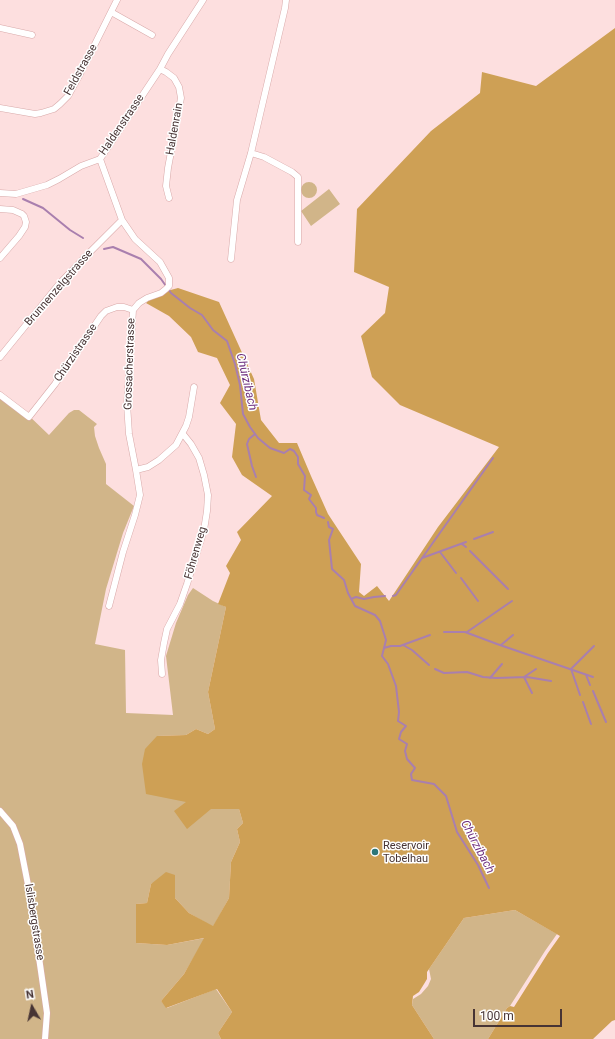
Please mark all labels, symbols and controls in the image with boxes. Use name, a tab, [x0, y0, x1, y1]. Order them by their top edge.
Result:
street label: Feldstrasse	[61, 42, 101, 98]
street label: Haldenstrasse	[97, 92, 147, 158]
street label: Haldenrain	[164, 102, 186, 156]
street label: Brunnenzelgstrasse	[22, 247, 96, 329]
street label: Grossacherstrasse	[122, 318, 138, 410]
street label: Chürzistrasse	[52, 321, 100, 385]
water label: Chürzibach	[232, 352, 260, 412]
street label: Föhrenweg	[182, 525, 210, 581]
water label: Chürzibach	[457, 818, 497, 876]
place label: Reservoir Tobelhau	[383, 839, 429, 865]
marker: Reservoir Tobelhau	[370, 847, 380, 857]
street label: Islisbergstrasse	[21, 883, 47, 961]
north arrow	[12, 987, 52, 1027]
text: N	[25, 988, 35, 1002]
scale bar	[475, 1001, 564, 1027]
text: 100 m	[480, 1009, 514, 1023]

